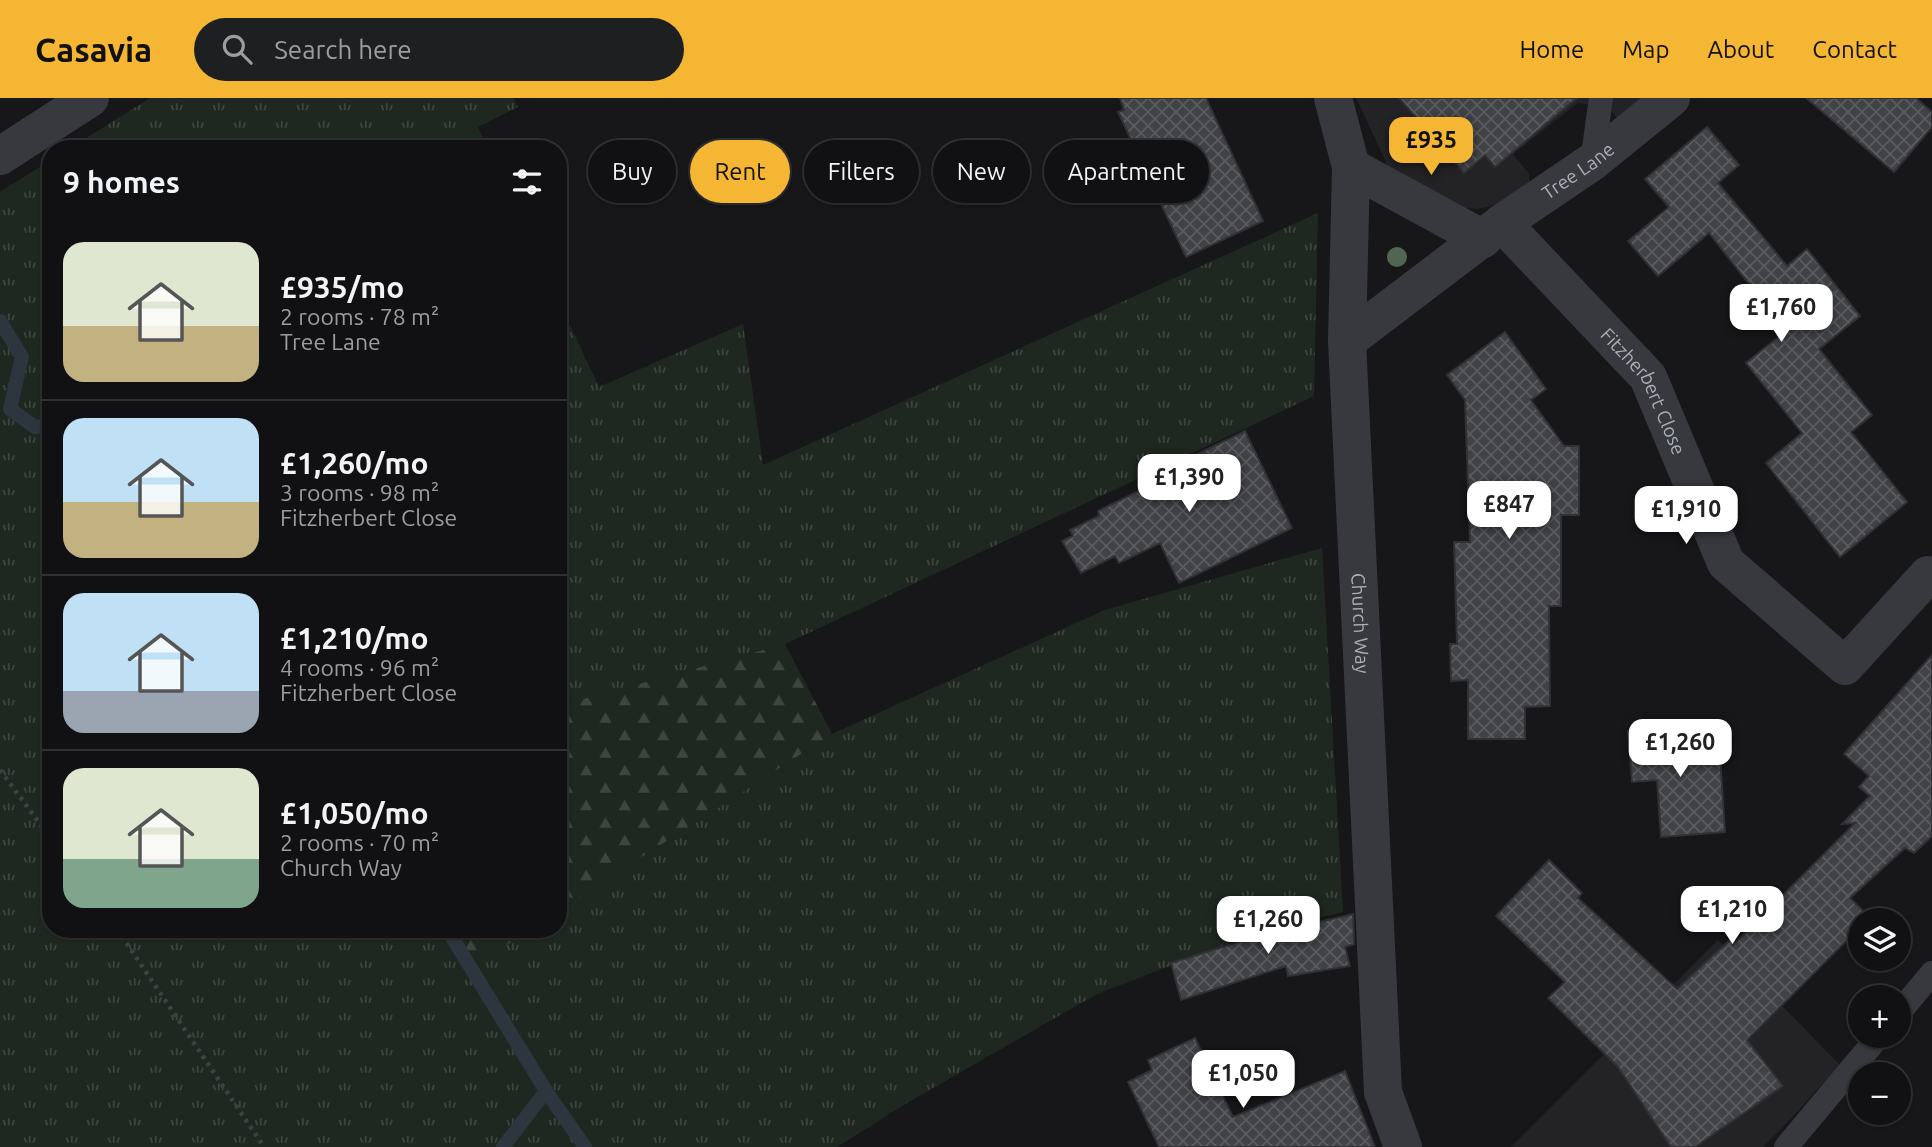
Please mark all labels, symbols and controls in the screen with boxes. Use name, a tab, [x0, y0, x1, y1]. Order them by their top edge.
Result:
search box	[194, 18, 684, 81]
icon: search	[218, 30, 256, 68]
text: Casavia	[35, 31, 152, 68]
text: Search here	[274, 35, 412, 64]
text: Home	[1519, 36, 1584, 63]
text: Map	[1622, 36, 1669, 63]
text: About	[1707, 36, 1774, 63]
text: Contact	[1812, 36, 1897, 63]
pin: £935	[1390, 118, 1472, 177]
text: £935	[1405, 127, 1457, 152]
street label: Tree Lane	[1538, 138, 1618, 204]
chip: Buy	[588, 140, 676, 203]
chip: Rent	[690, 140, 790, 203]
chip: Filters	[804, 140, 919, 203]
chip: New	[933, 140, 1030, 203]
chip: Apartment	[1044, 140, 1209, 203]
icon: filters	[508, 163, 546, 201]
text: 9 homes	[63, 165, 180, 199]
icon: home	[119, 270, 203, 354]
text: £935/mo	[280, 270, 404, 304]
pin: £1,760	[1724, 285, 1838, 344]
text: £1,760	[1746, 294, 1816, 319]
text: 2 rooms · 78 m²	[280, 304, 439, 329]
street label: Fitzherbert Close	[1596, 323, 1690, 458]
text: Tree Lane	[280, 329, 381, 354]
icon: home	[119, 446, 203, 530]
text: £1,260/mo	[280, 446, 429, 480]
pin: £1,390	[1132, 454, 1246, 514]
text: £1,390	[1154, 464, 1224, 489]
text: 3 rooms · 98 m²	[280, 480, 439, 505]
pin: £847	[1468, 482, 1550, 541]
pin: £1,910	[1629, 486, 1743, 546]
text: £847	[1483, 491, 1535, 516]
text: £1,910	[1651, 496, 1721, 521]
text: Fitzherbert Close	[280, 505, 457, 530]
street label: Church Way	[1347, 572, 1374, 674]
icon: home	[119, 621, 203, 705]
text: £1,210/mo	[280, 621, 429, 655]
text: 4 rooms · 96 m²	[280, 655, 439, 680]
text: Fitzherbert Close	[280, 680, 457, 705]
pin: £1,260	[1623, 720, 1737, 779]
text: £1,260	[1645, 729, 1715, 754]
icon: home	[119, 796, 203, 880]
text: £1,050/mo	[280, 796, 429, 830]
text: 2 rooms · 70 m²	[280, 830, 439, 855]
text: Church Way	[280, 855, 402, 880]
pin: £1,210	[1675, 886, 1789, 946]
pin: £1,260	[1211, 896, 1325, 956]
text: £1,210	[1697, 896, 1767, 921]
text: £1,260	[1233, 906, 1303, 931]
map controls	[1848, 908, 1911, 1125]
button: layers	[1848, 908, 1911, 971]
button: +	[1848, 985, 1911, 1048]
pin: £1,050	[1186, 1051, 1300, 1110]
text: £1,050	[1208, 1060, 1278, 1085]
button: −	[1848, 1062, 1911, 1125]

